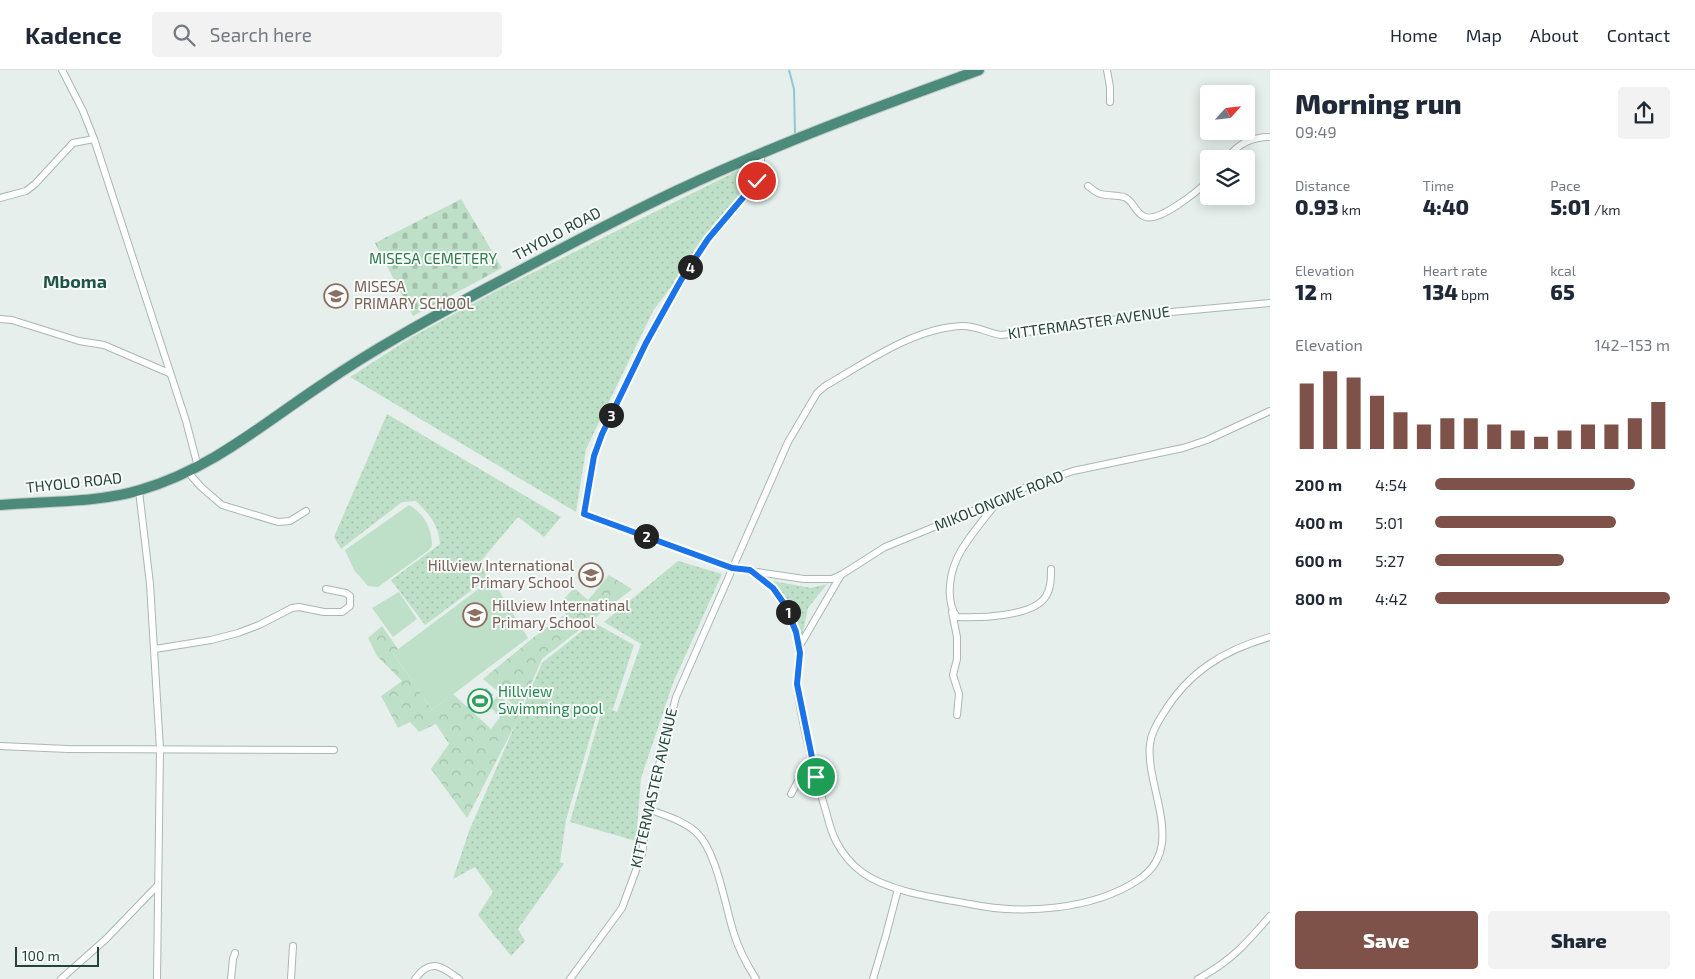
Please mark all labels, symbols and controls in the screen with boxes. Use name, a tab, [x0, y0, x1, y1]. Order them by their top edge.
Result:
search box	[152, 12, 502, 57]
text: Kadence	[25, 20, 122, 49]
icon: search	[170, 21, 198, 49]
text: Search here	[210, 23, 312, 46]
text: Home	[1390, 24, 1438, 46]
text: Map	[1466, 24, 1502, 46]
text: About	[1530, 24, 1579, 46]
text: Contact	[1607, 24, 1670, 46]
north arrow	[1200, 85, 1255, 140]
map controls	[1200, 85, 1255, 205]
text: Morning run	[1295, 86, 1462, 120]
button: share	[1618, 87, 1670, 139]
text: 09:49	[1295, 122, 1337, 141]
button: layers	[1200, 150, 1255, 205]
pin	[736, 160, 778, 202]
icon: check	[743, 167, 771, 195]
text: Distance	[1295, 177, 1350, 194]
text: Time	[1423, 177, 1454, 194]
text: Pace	[1550, 177, 1580, 194]
text: 0.93	[1295, 194, 1339, 219]
text: 4:40	[1423, 194, 1469, 219]
text: 5:01	[1550, 194, 1591, 219]
text: km	[1339, 201, 1361, 218]
text: /km	[1591, 201, 1621, 218]
street label: THYOLO ROAD	[510, 203, 603, 264]
park label: MISESA CEMETERY	[369, 249, 497, 267]
pin: 4	[678, 254, 702, 280]
text: 4	[686, 259, 695, 276]
text: Elevation	[1295, 262, 1354, 279]
text: Heart rate	[1423, 262, 1487, 279]
text: kcal	[1550, 262, 1576, 279]
district label: Mboma	[43, 270, 107, 292]
place label: MISESA PRIMARY SCHOOL	[354, 277, 474, 312]
text: 12	[1295, 279, 1317, 304]
text: 134	[1423, 279, 1458, 304]
text: 65	[1550, 279, 1575, 304]
school or university icon: MISESA PRIMARY SCHOOL	[323, 283, 349, 309]
text: m	[1317, 286, 1332, 303]
text: bpm	[1458, 286, 1489, 303]
street label: KITTERMASTER AVENUE	[1007, 302, 1171, 342]
text: Elevation	[1295, 335, 1363, 354]
text: 142–153 m	[1594, 335, 1670, 354]
pin: 3	[598, 402, 624, 428]
text: 3	[608, 407, 615, 424]
street label: MIKOLONGWE ROAD	[931, 466, 1066, 534]
street label: THYOLO ROAD	[25, 468, 123, 496]
text: 200 m	[1295, 475, 1342, 494]
text: 4:54	[1375, 475, 1407, 494]
text: 400 m	[1295, 513, 1343, 532]
text: 5:01	[1375, 513, 1403, 532]
pin: 2	[634, 524, 658, 548]
text: 2	[642, 528, 651, 545]
text: 600 m	[1295, 551, 1342, 570]
text: 5:27	[1375, 551, 1405, 570]
place label: Hillview International Primary School	[428, 556, 575, 591]
school or university icon: Hillview International Primary School	[578, 562, 604, 588]
text: 800 m	[1295, 589, 1343, 608]
text: 4:42	[1375, 589, 1407, 608]
place label: Hillview Internatinal Primary School	[492, 596, 630, 631]
pin: 1	[776, 600, 800, 624]
school or university icon: Hillview Internatinal Primary School	[462, 602, 488, 628]
text: 1	[785, 604, 792, 621]
place label: Hillview Swimming pool	[498, 682, 604, 717]
sports icon: Hillview Swimming pool	[467, 688, 493, 714]
street label: KITTERMASTER AVENUE	[626, 706, 680, 869]
pin	[795, 756, 837, 798]
icon: arrive	[802, 763, 830, 791]
button: Save	[1295, 911, 1478, 969]
button: Share	[1488, 911, 1670, 969]
scale bar	[15, 944, 99, 967]
text: 100 m	[22, 947, 60, 964]

